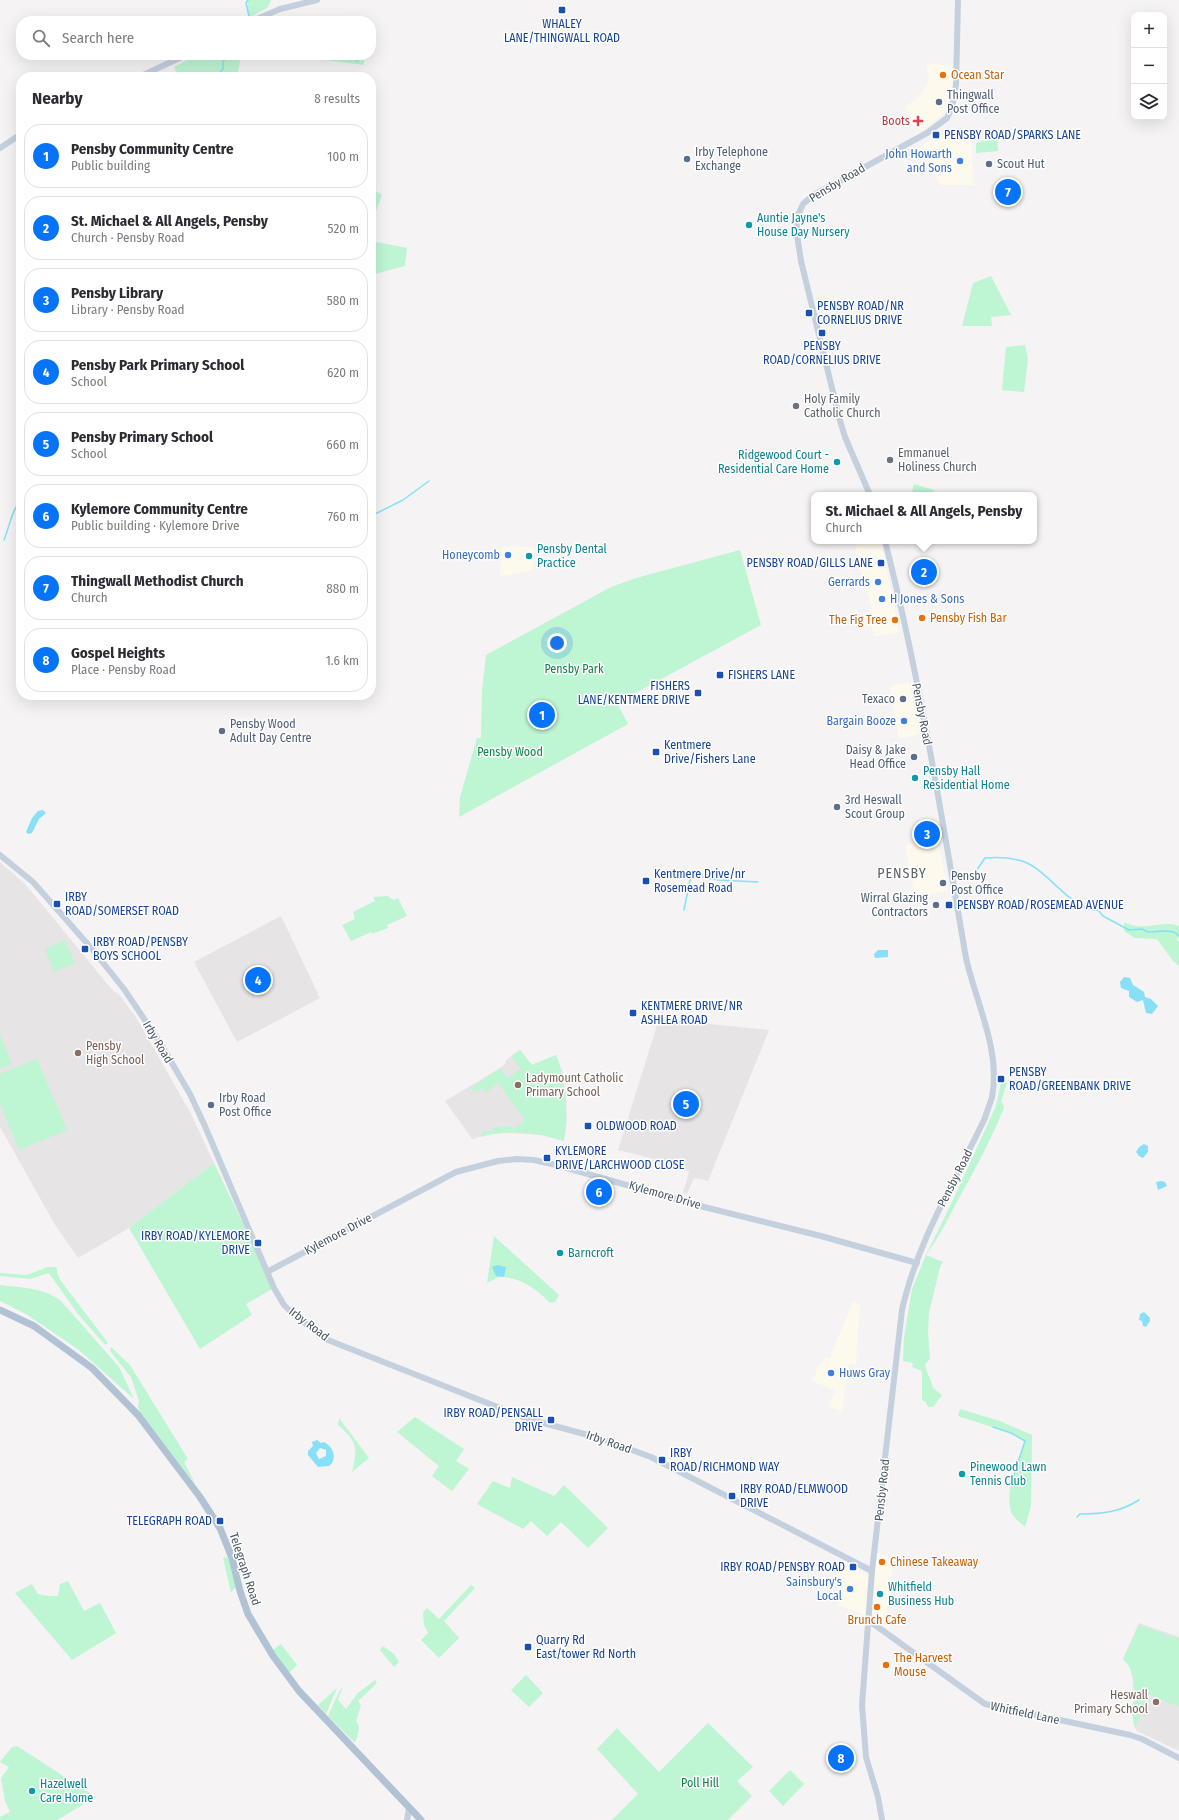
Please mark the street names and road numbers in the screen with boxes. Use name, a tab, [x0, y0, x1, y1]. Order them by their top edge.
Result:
street label: Pensby Road	[807, 161, 867, 205]
street label: Pensby Road	[909, 682, 935, 746]
street label: Irby Road	[140, 1018, 176, 1066]
street label: Pensby Road	[935, 1147, 975, 1209]
street label: Kylemore Drive	[627, 1178, 703, 1212]
street label: Kylemore Drive	[302, 1210, 374, 1258]
street label: Irby Road	[286, 1304, 332, 1344]
street label: Irby Road	[585, 1428, 633, 1456]
street label: Pensby Road	[872, 1458, 892, 1522]
street label: Telegraph Road	[227, 1531, 263, 1607]
street label: Whitfield Lane	[989, 1699, 1061, 1727]

